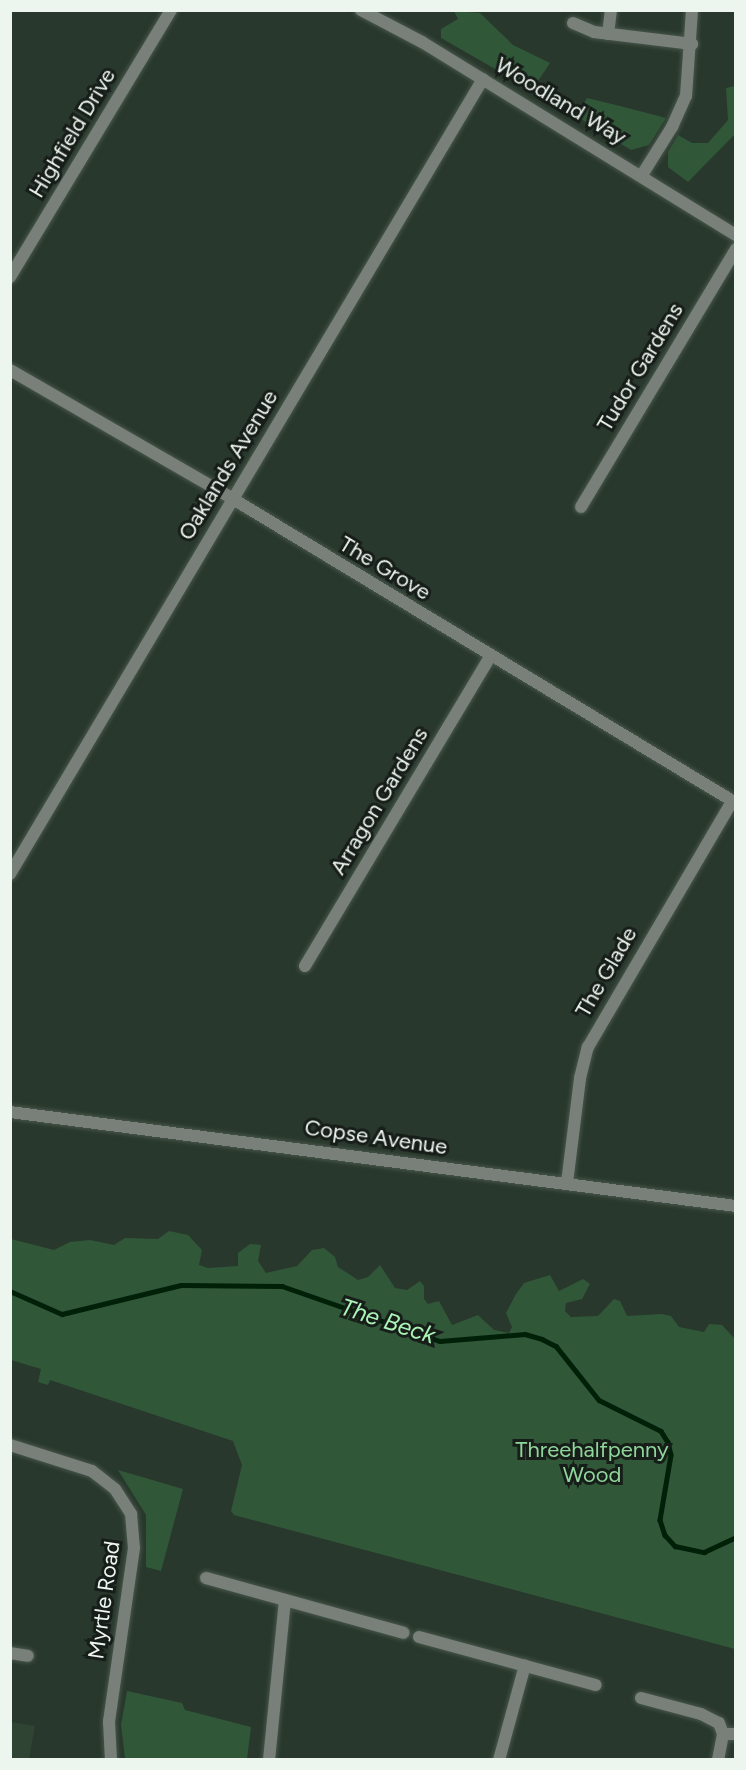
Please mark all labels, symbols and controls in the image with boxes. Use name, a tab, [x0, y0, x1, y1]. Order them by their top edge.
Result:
street label: Woodland Way	[491, 52, 631, 150]
street label: Highfield Drive	[23, 64, 121, 202]
street label: Tudor Gardens	[591, 298, 689, 436]
street label: Oaklands Avenue	[173, 385, 283, 545]
street label: The Grove	[335, 530, 435, 606]
street label: Arragon Gardens	[325, 723, 433, 879]
street label: The Glade	[570, 922, 642, 1022]
street label: Copse Avenue	[303, 1114, 449, 1160]
water label: The Beck	[337, 1292, 439, 1350]
park label: Threehalfpenny Wood	[515, 1436, 669, 1488]
street label: Myrtle Road	[83, 1539, 125, 1661]

